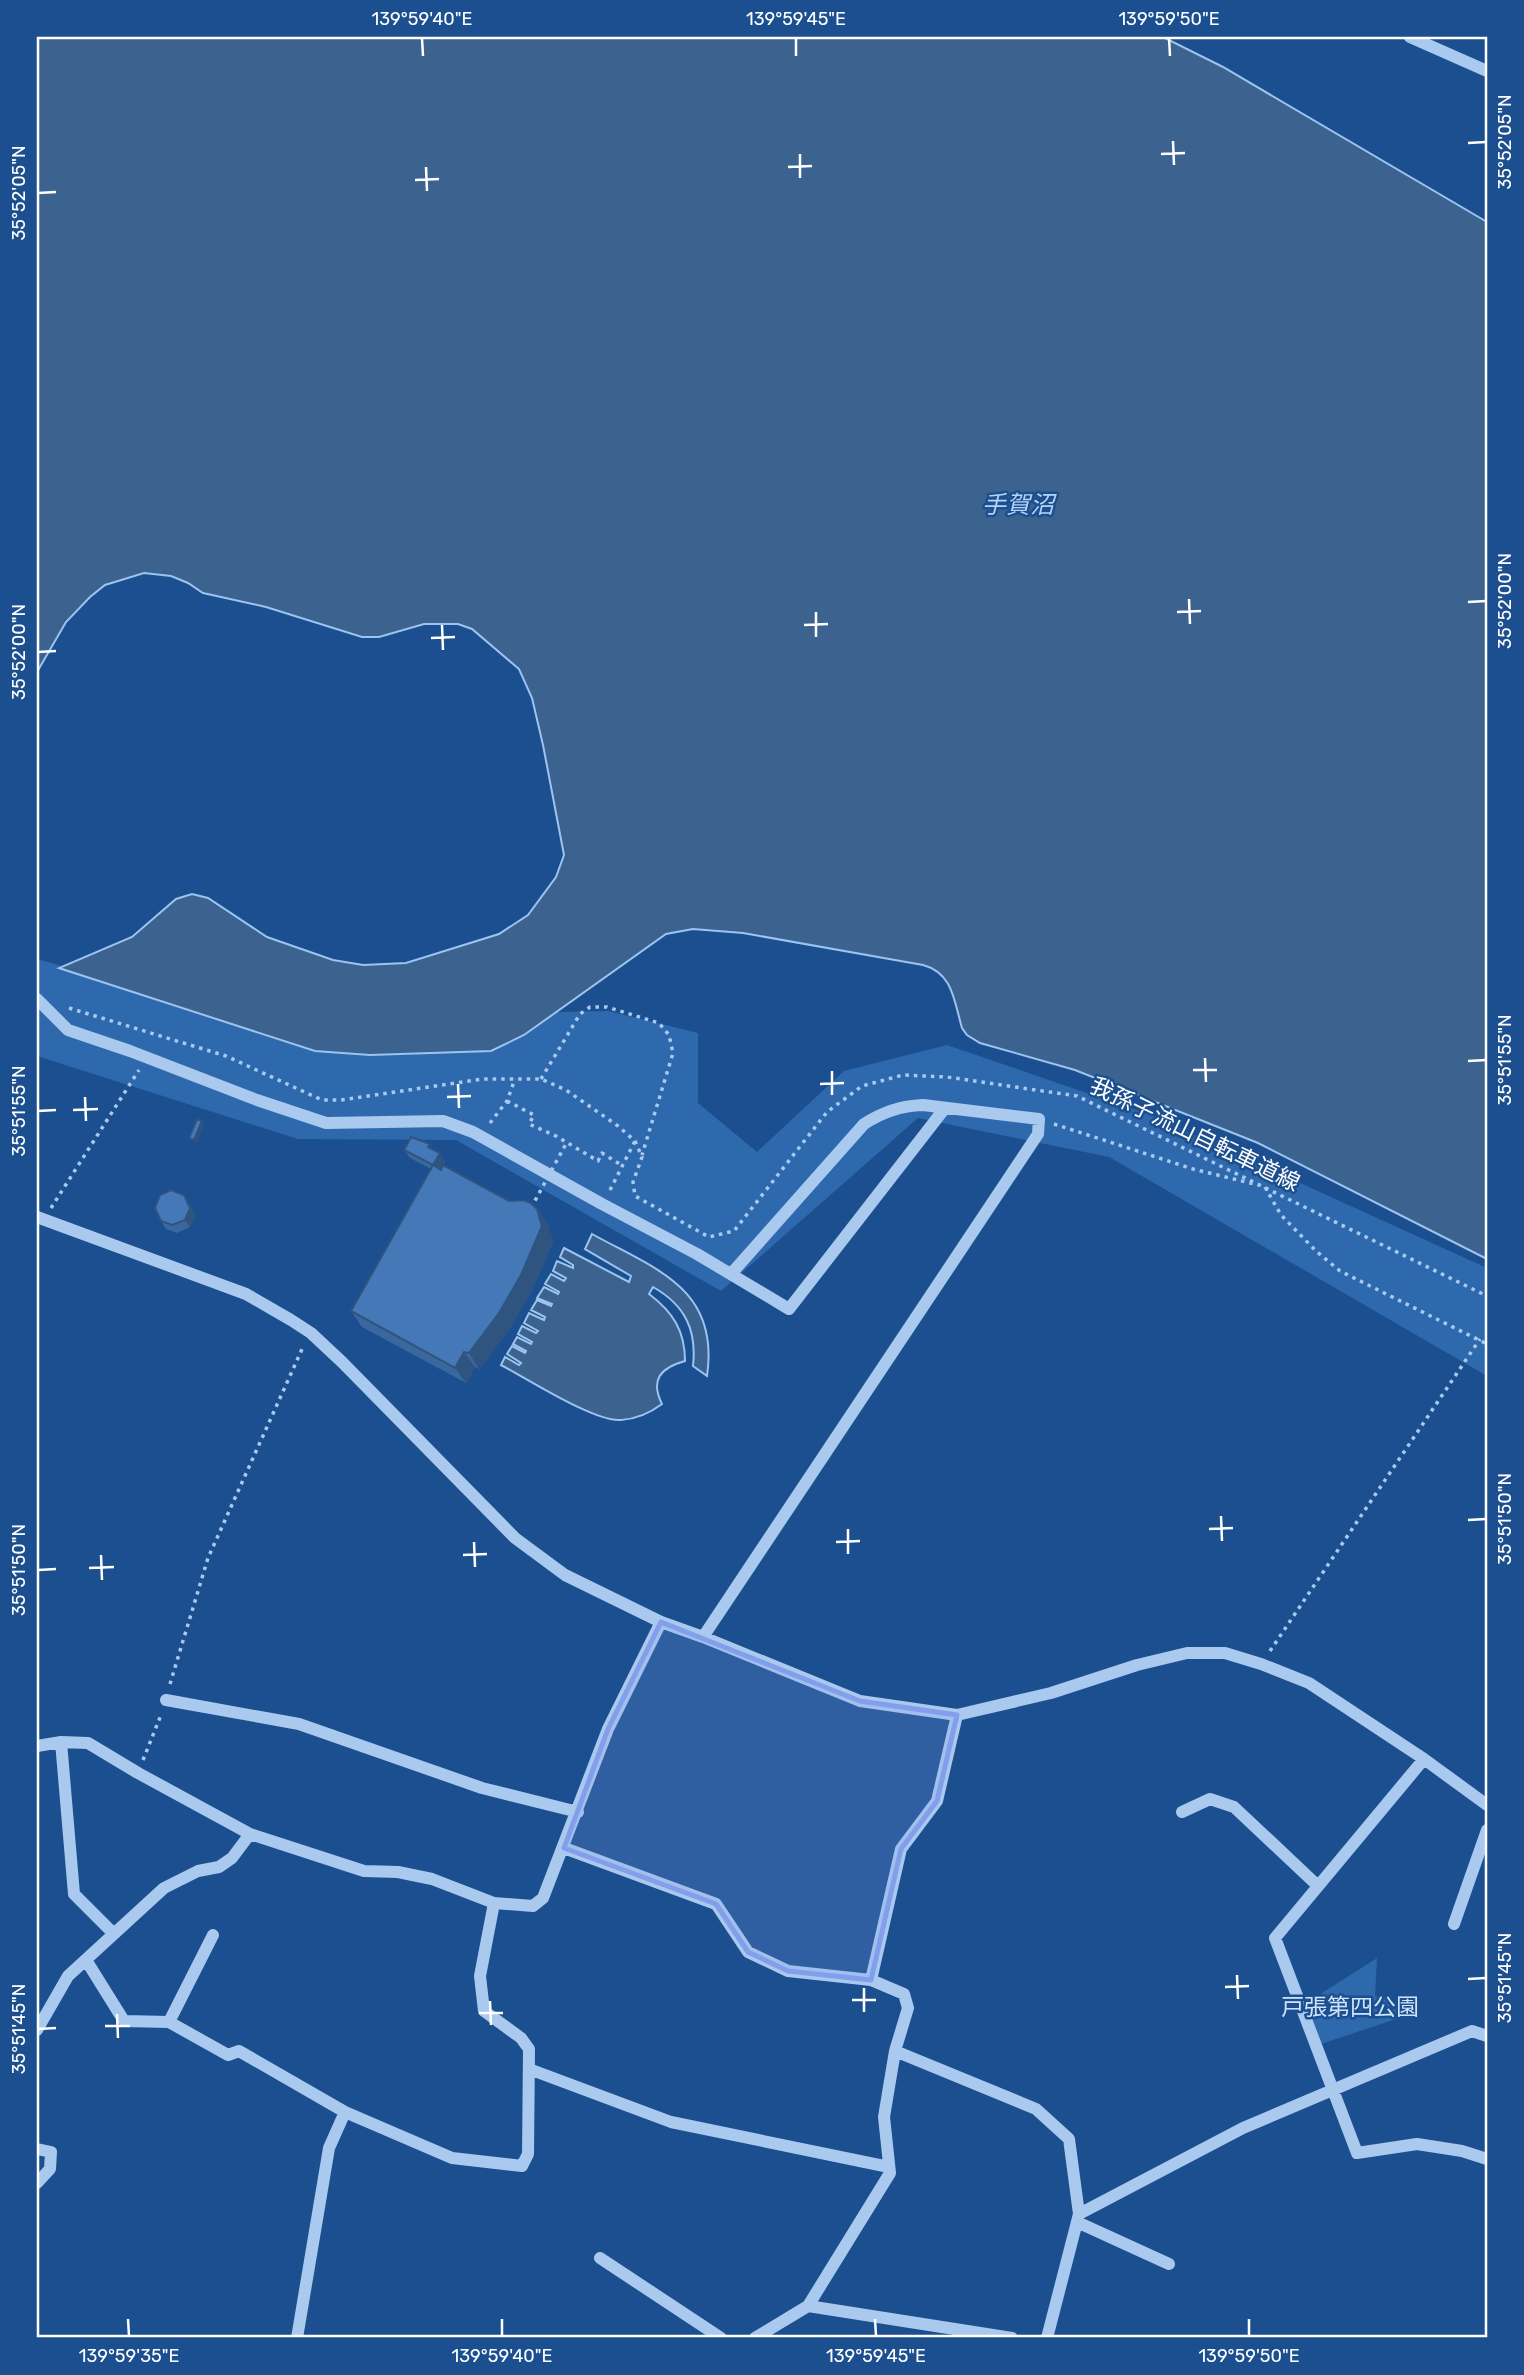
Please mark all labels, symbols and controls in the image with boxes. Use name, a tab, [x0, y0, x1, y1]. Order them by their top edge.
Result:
text: 139°59'40"E	[372, 8, 472, 30]
text: 139°59'45"E	[746, 8, 846, 30]
text: 139°59'50"E	[1118, 8, 1220, 30]
text: 35°52'05"N	[1494, 94, 1516, 190]
text: 35°52'05"N	[8, 145, 30, 241]
water label: 手賀沼	[982, 491, 1057, 519]
text: 35°52'00"N	[1494, 553, 1516, 649]
text: 35°52'00"N	[8, 604, 30, 700]
text: 35°51'55"N	[1494, 1014, 1516, 1106]
text: 35°51'55"N	[8, 1065, 30, 1157]
street label: 我孫子流山自転車道線	[1086, 1071, 1304, 1197]
text: 35°51'50"N	[1494, 1473, 1516, 1565]
text: 35°51'50"N	[8, 1524, 30, 1616]
text: 35°51'45"N	[1494, 1933, 1516, 2023]
text: 35°51'45"N	[8, 1984, 30, 2074]
park label: 戸張第四公園	[1281, 1993, 1419, 2021]
text: 139°59'35"E	[79, 2345, 179, 2367]
text: 139°59'40"E	[452, 2345, 552, 2367]
text: 139°59'45"E	[826, 2345, 926, 2367]
text: 139°59'50"E	[1198, 2345, 1300, 2367]

